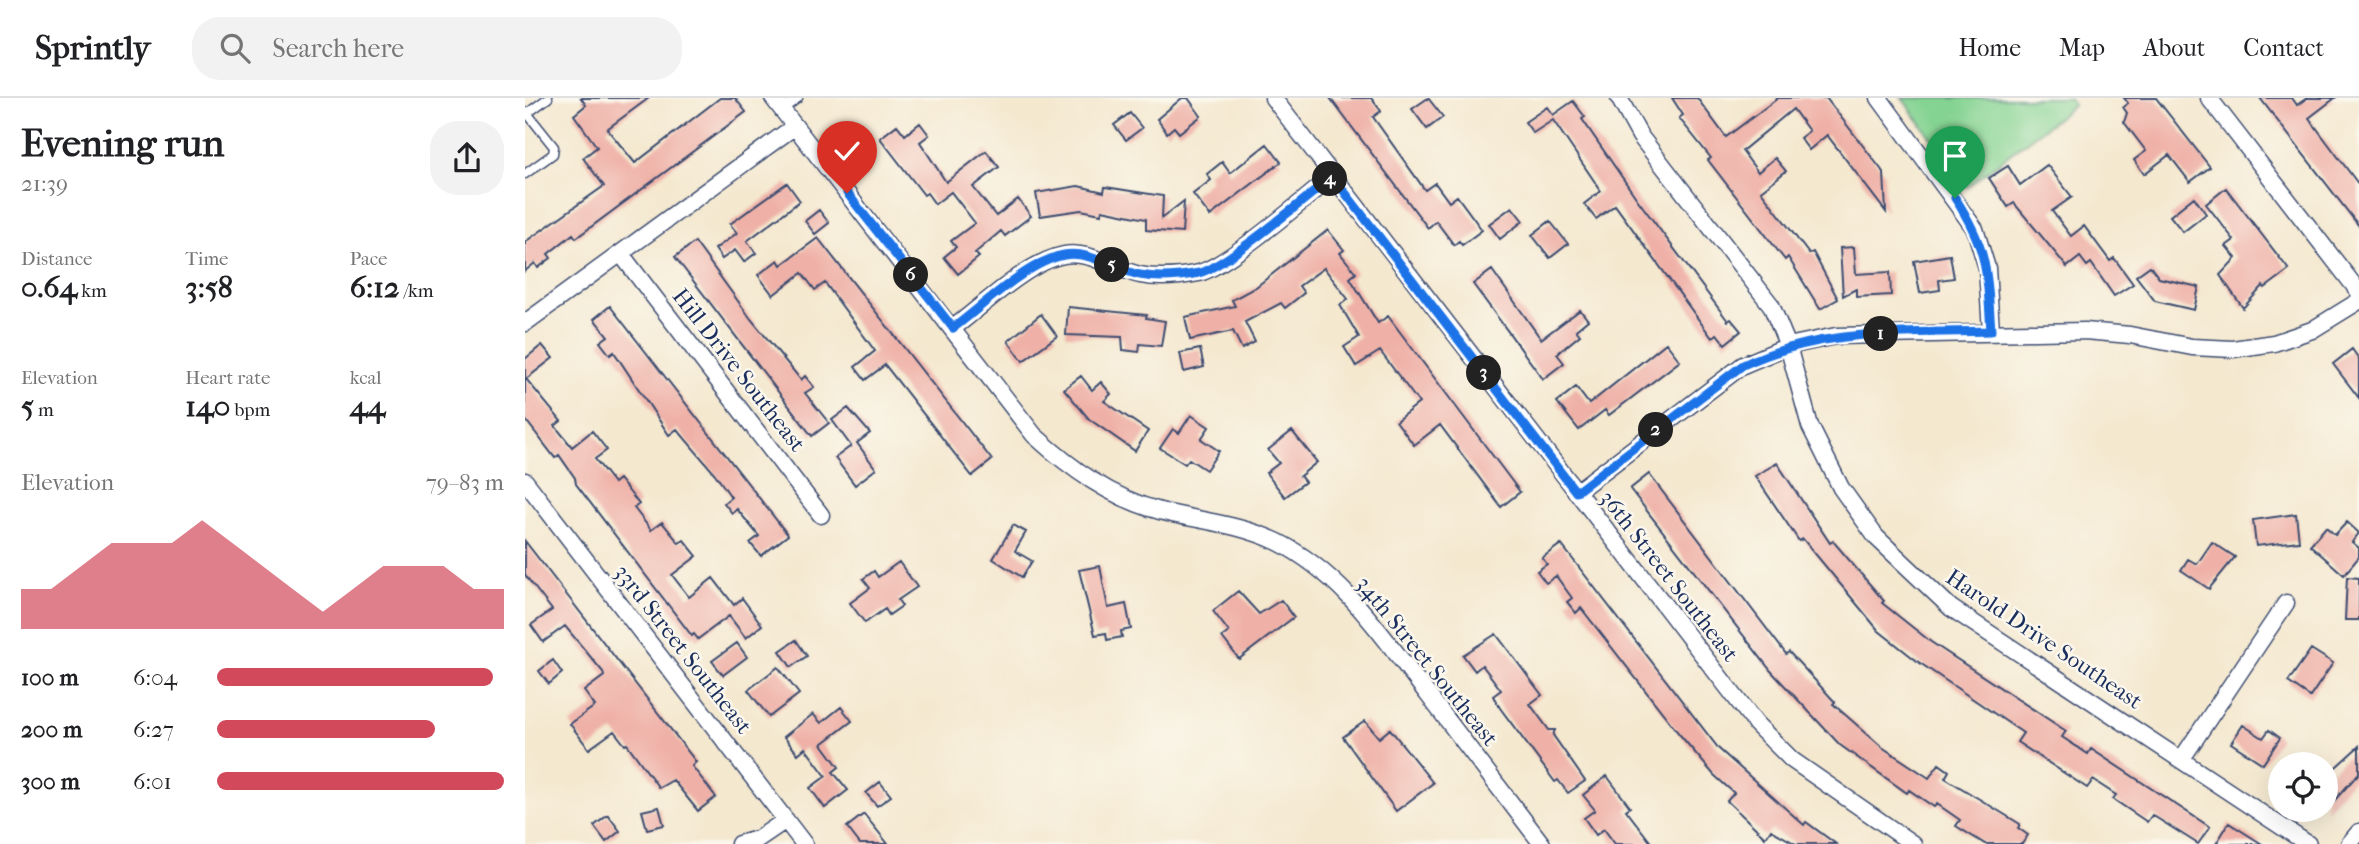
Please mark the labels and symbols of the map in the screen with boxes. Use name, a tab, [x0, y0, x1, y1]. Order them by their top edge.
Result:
pin	[817, 121, 877, 193]
pin	[1925, 126, 1985, 198]
pin: 4	[1313, 162, 1347, 196]
pin: 5	[1095, 248, 1129, 282]
pin: 6	[893, 258, 929, 292]
street label: Hill Drive Southeast	[667, 283, 811, 457]
pin: 1	[1863, 316, 1899, 352]
pin: 3	[1467, 356, 1501, 390]
pin: 2	[1639, 412, 1673, 448]
street label: 36th Street Southeast	[1594, 485, 1744, 667]
street label: 33rd Street Southeast	[609, 559, 757, 739]
street label: Harold Drive Southeast	[1941, 563, 2147, 715]
street label: 34th Street Southeast	[1350, 571, 1504, 751]

